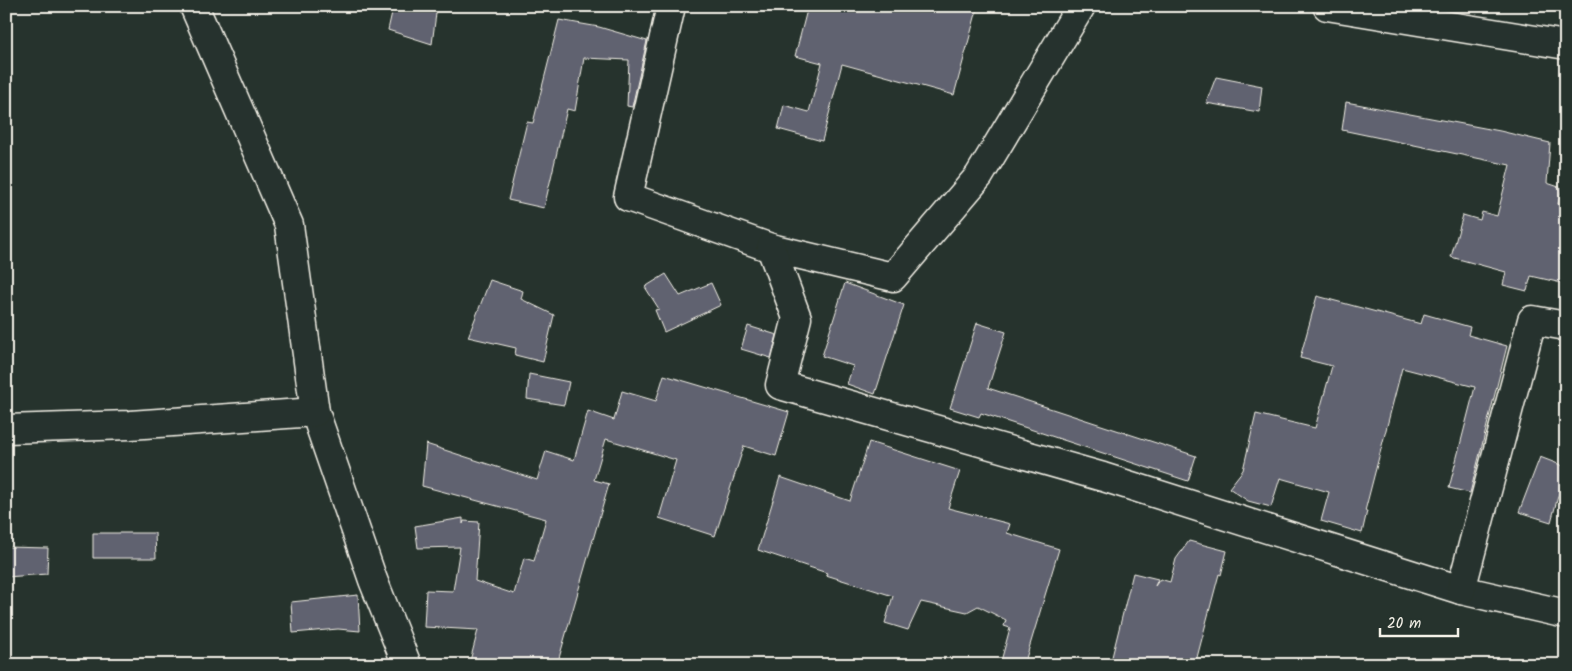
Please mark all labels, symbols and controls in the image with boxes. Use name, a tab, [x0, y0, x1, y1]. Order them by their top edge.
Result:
scale bar	[1380, 606, 1457, 638]
text: 20 m	[1387, 612, 1421, 636]

